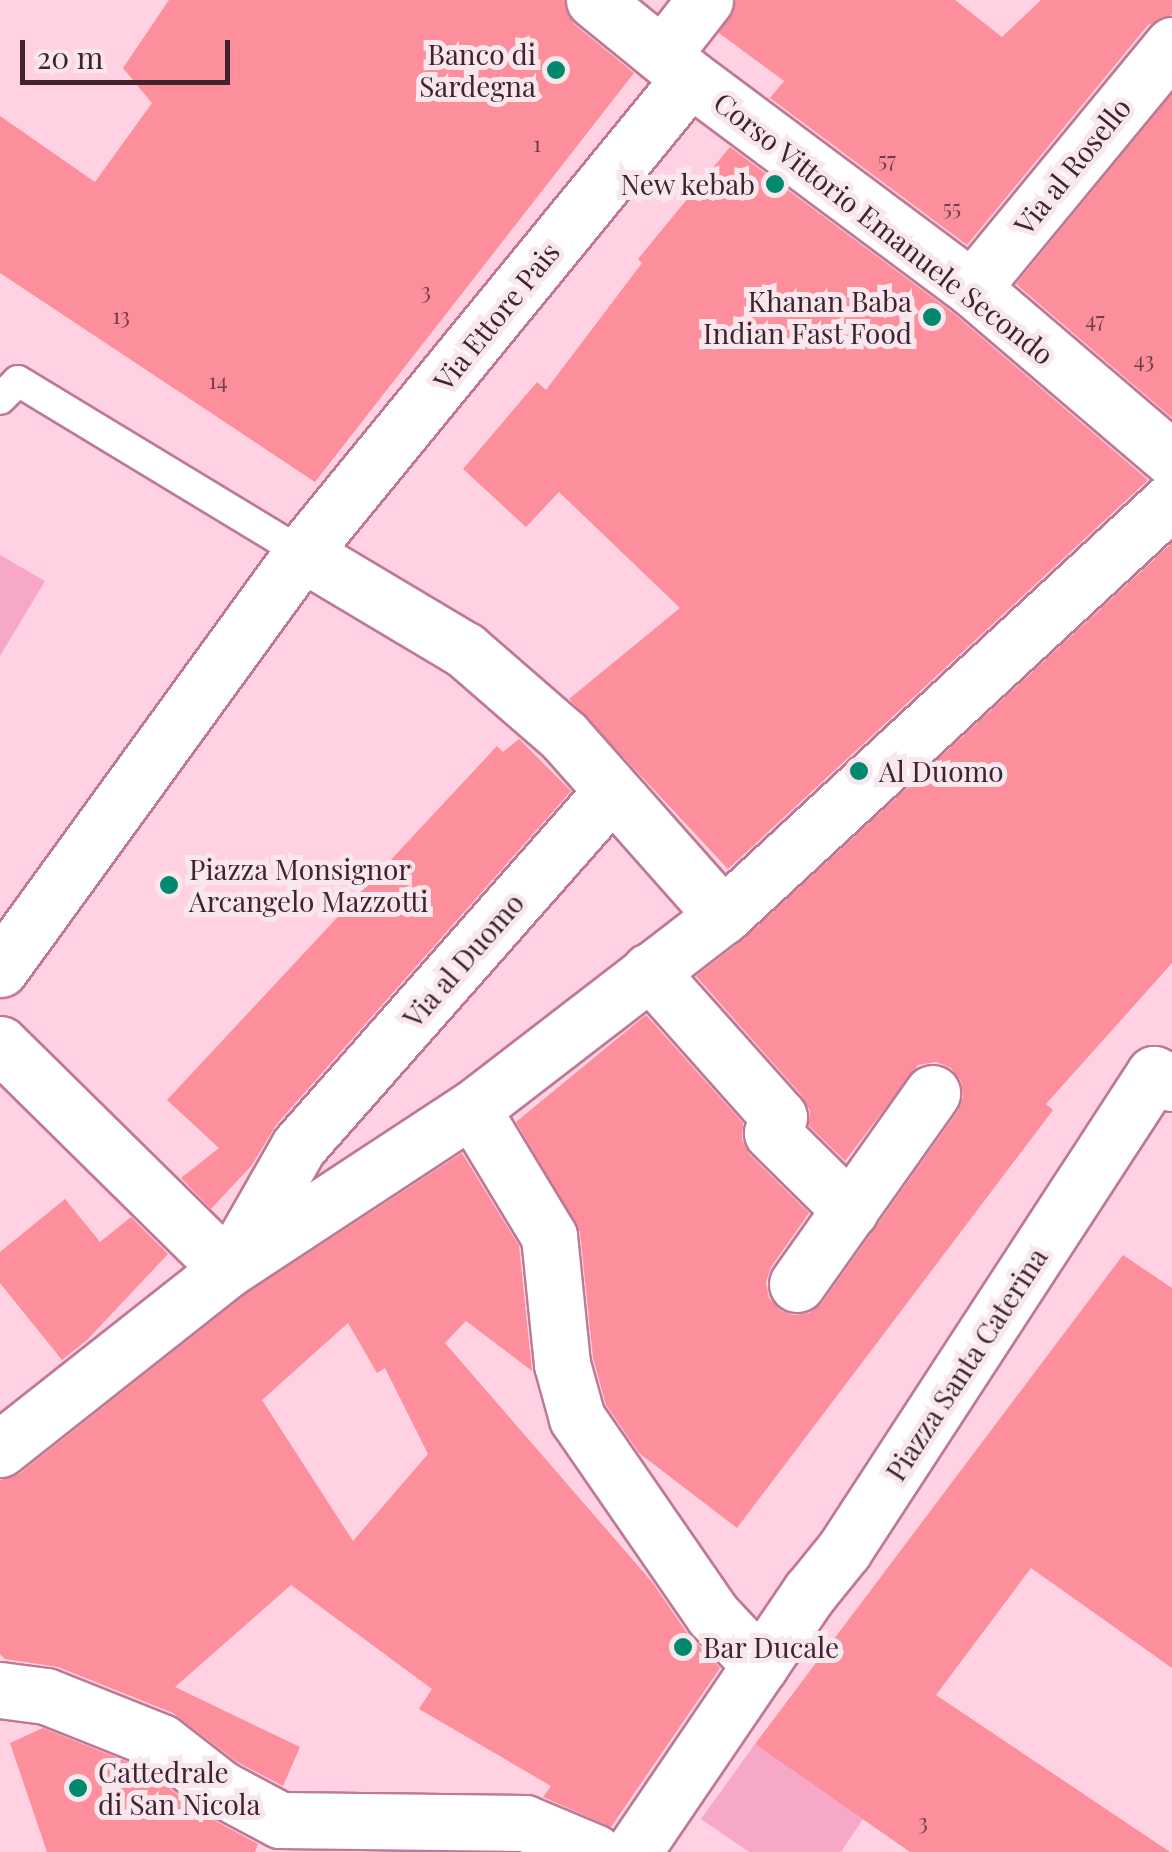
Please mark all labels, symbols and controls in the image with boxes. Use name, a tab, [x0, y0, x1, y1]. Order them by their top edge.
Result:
scale bar	[25, 20, 235, 82]
text: 20 m	[37, 37, 103, 77]
place label: Banco di Sardegna	[419, 37, 536, 103]
marker: Banco di Sardegna	[545, 59, 567, 81]
street label: Corso Vittorio Emanuele Secondo	[707, 85, 1061, 371]
street label: Via al Rosello	[1007, 91, 1137, 241]
house number: 1	[533, 131, 541, 157]
house number: 57	[878, 147, 896, 173]
place label: New kebab	[619, 167, 755, 201]
marker: New kebab	[764, 173, 786, 195]
house number: 55	[943, 195, 961, 221]
street label: Via Ettore Pais	[426, 235, 566, 397]
house number: 3	[421, 278, 431, 304]
place label: Khanan Baba Indian Fast Food	[703, 284, 912, 350]
house number: 13	[112, 303, 130, 329]
marker: Khanan Baba Indian Fast Food	[921, 306, 943, 328]
house number: 47	[1085, 307, 1105, 333]
house number: 43	[1134, 347, 1154, 373]
house number: 14	[208, 368, 228, 394]
place label: Al Duomo	[879, 754, 1004, 788]
marker: Al Duomo	[848, 760, 870, 782]
place label: Piazza Monsignor Arcangelo Mazzotti	[189, 852, 428, 918]
marker: Piazza Monsignor Arcangelo Mazzotti	[158, 874, 180, 896]
street label: Via al Duomo	[396, 886, 530, 1034]
street label: Piazza Santa Caterina	[878, 1241, 1054, 1487]
place label: Bar Ducale	[703, 1630, 840, 1664]
marker: Bar Ducale	[672, 1636, 694, 1658]
place label: Cattedrale di San Nicola	[98, 1755, 260, 1821]
marker: Cattedrale di San Nicola	[67, 1777, 89, 1799]
house number: 3	[918, 1809, 928, 1835]

